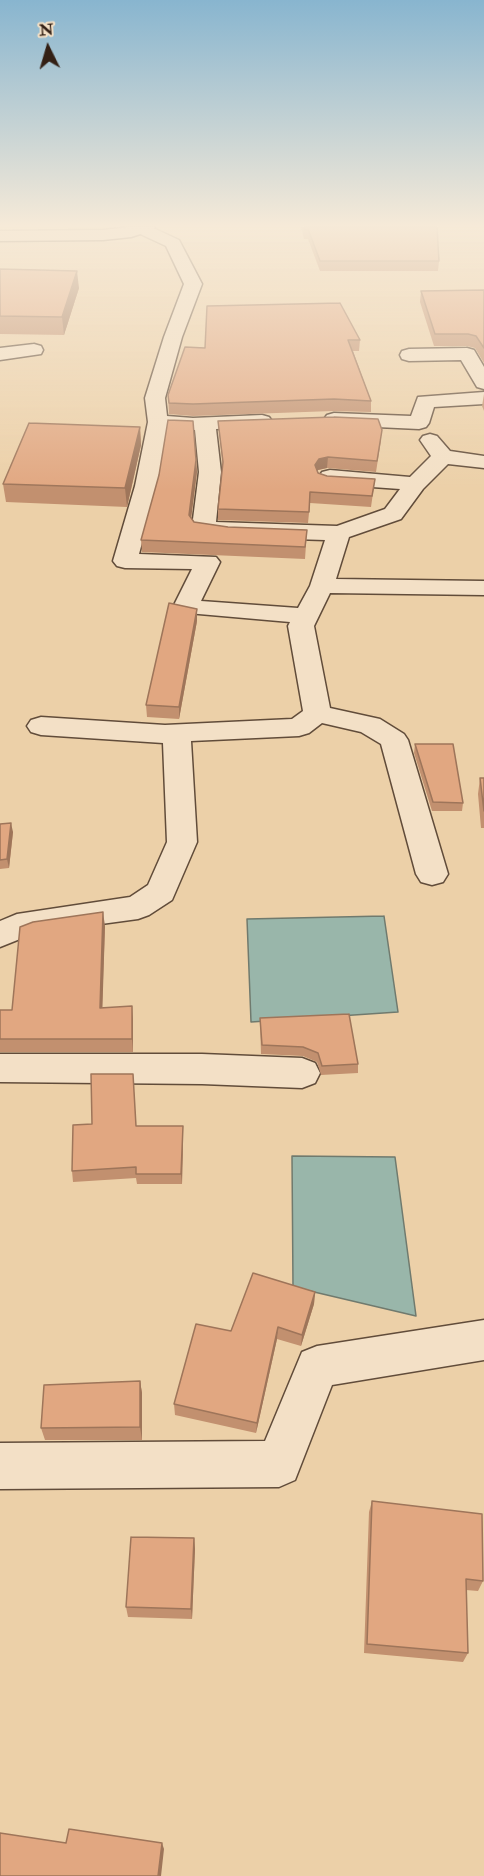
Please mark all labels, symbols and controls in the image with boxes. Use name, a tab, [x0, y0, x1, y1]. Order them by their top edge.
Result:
north arrow	[18, 18, 78, 78]
text: N	[38, 19, 54, 41]

